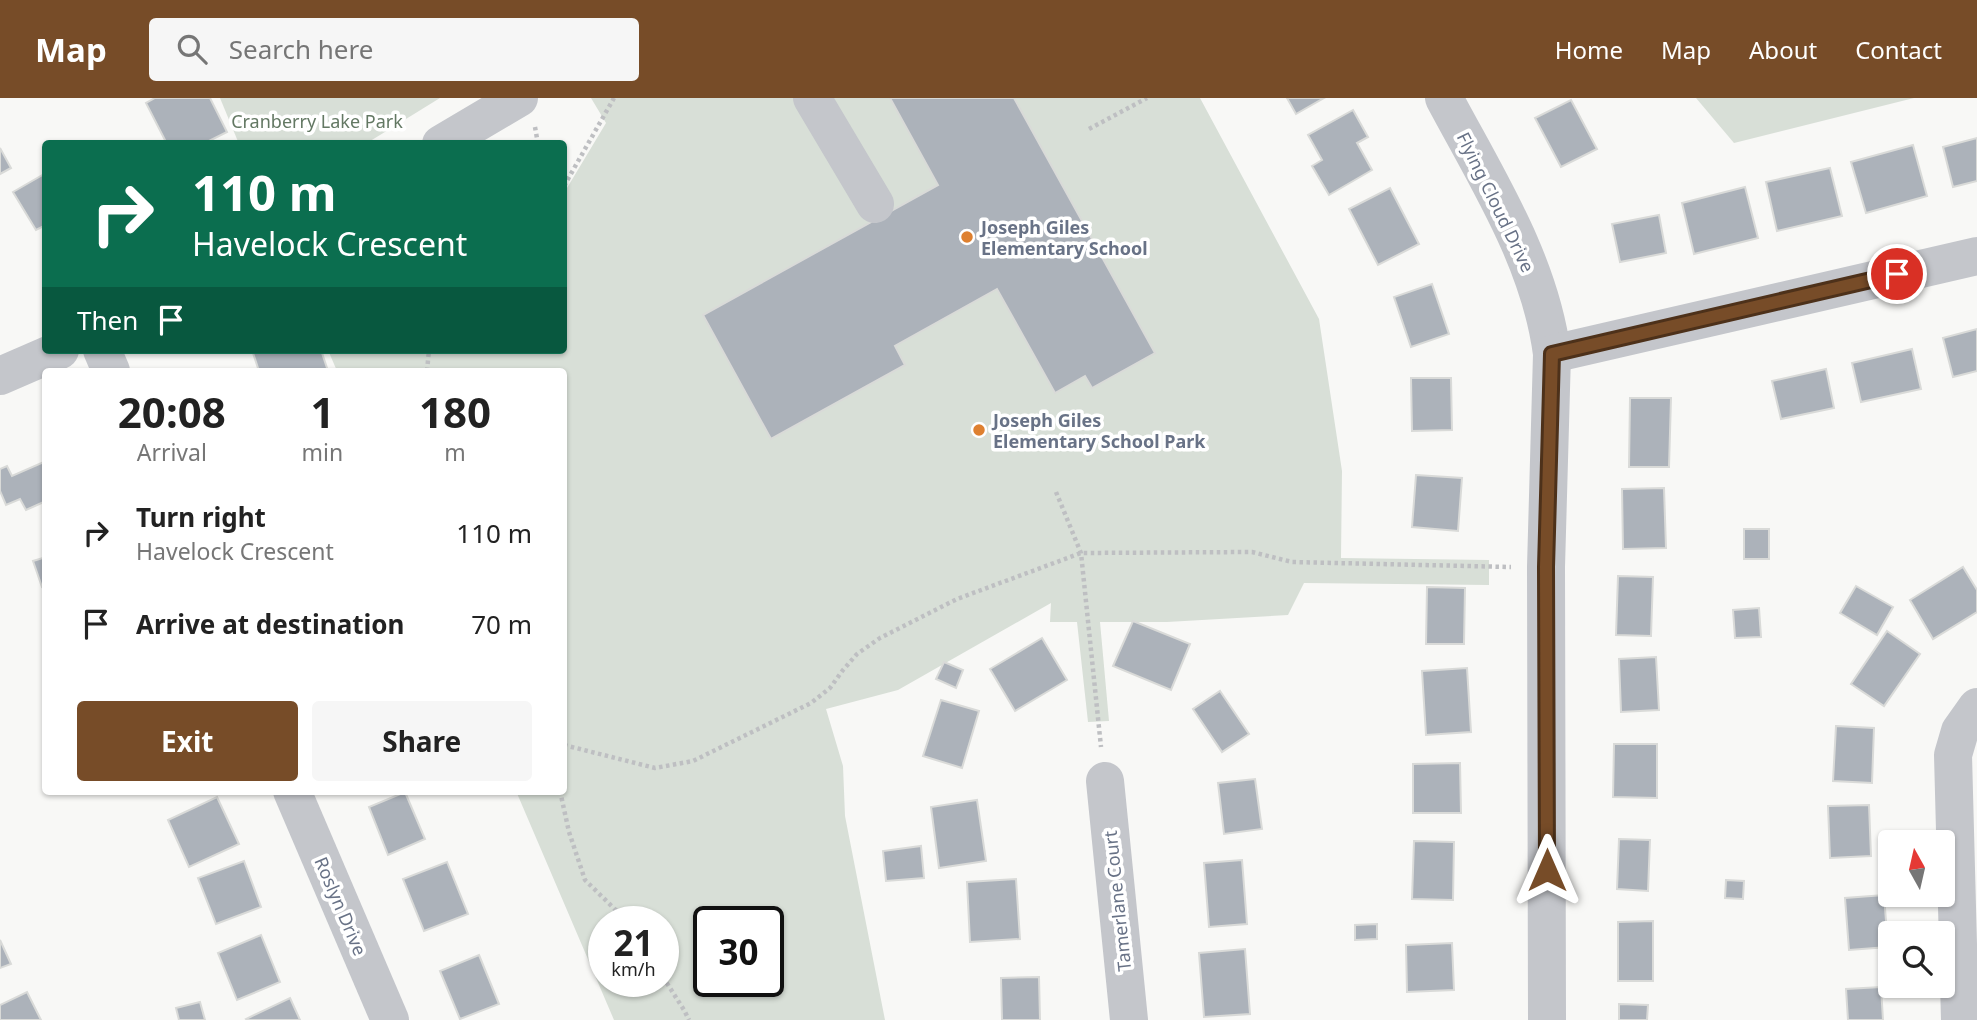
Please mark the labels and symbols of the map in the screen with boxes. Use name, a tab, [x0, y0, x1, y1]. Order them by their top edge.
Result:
park label: Cranberry Lake Park	[231, 109, 403, 133]
street label: Flying Cloud Drive	[1452, 128, 1540, 276]
place label: Joseph Giles Elementary School	[979, 215, 1148, 260]
marker: Joseph Giles Elementary School	[959, 229, 975, 245]
pin	[1867, 244, 1927, 304]
place label: Joseph Giles Elementary School Park	[991, 408, 1206, 453]
marker: Joseph Giles Elementary School Park	[971, 422, 987, 438]
street label: Tamerlane Court	[1098, 829, 1136, 972]
north arrow	[1878, 830, 1955, 906]
position arrow	[1510, 833, 1584, 907]
street label: Roslyn Drive	[309, 853, 373, 959]
speed limit sign: 30	[693, 906, 784, 997]

